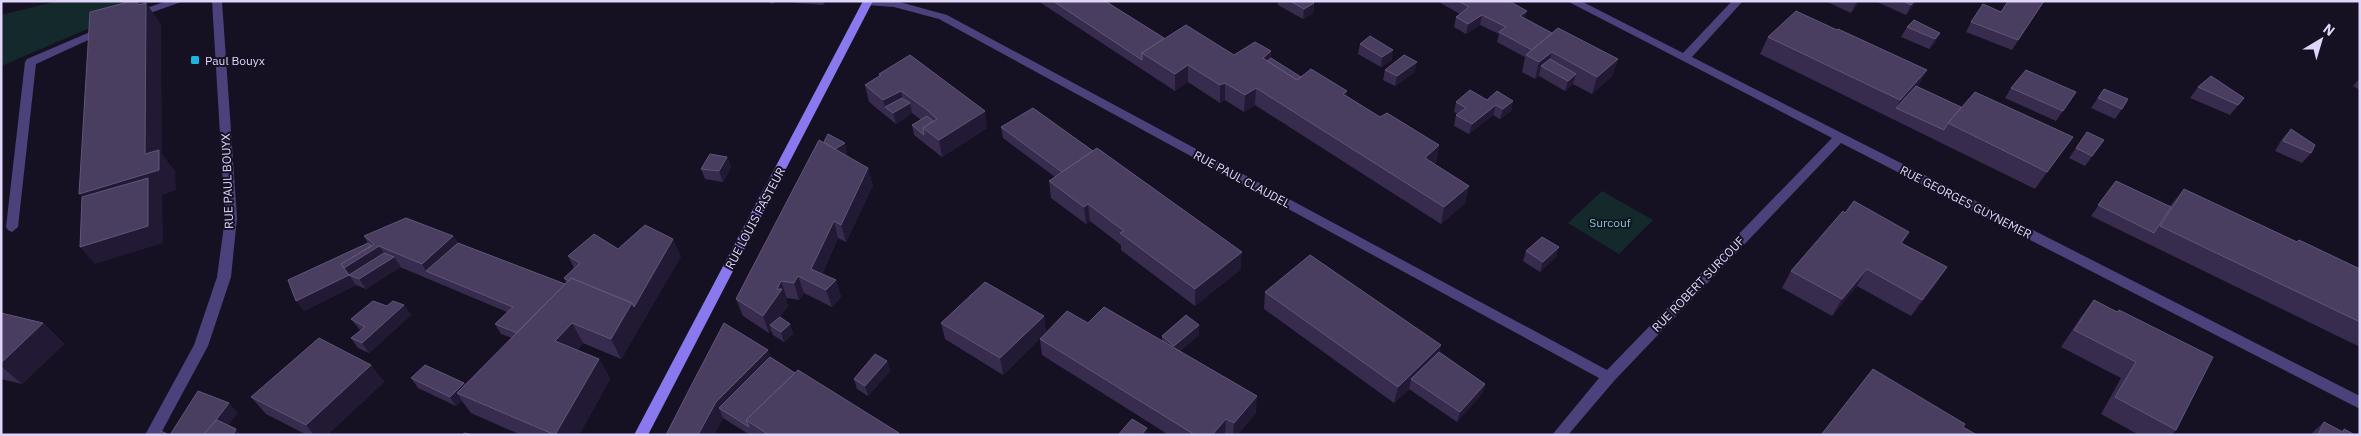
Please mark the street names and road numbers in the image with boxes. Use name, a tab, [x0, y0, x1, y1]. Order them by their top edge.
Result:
street label: RUE PAUL BOUYX	[218, 132, 236, 229]
street label: RUE PAUL CLAUDEL	[1191, 147, 1293, 211]
street label: RUE GEORGES GUYNEMER	[1898, 162, 2035, 242]
street label: RUE LOUIS PASTEUR	[722, 164, 788, 272]
street label: RUE ROBERT SURCOUF	[1649, 233, 1748, 335]

